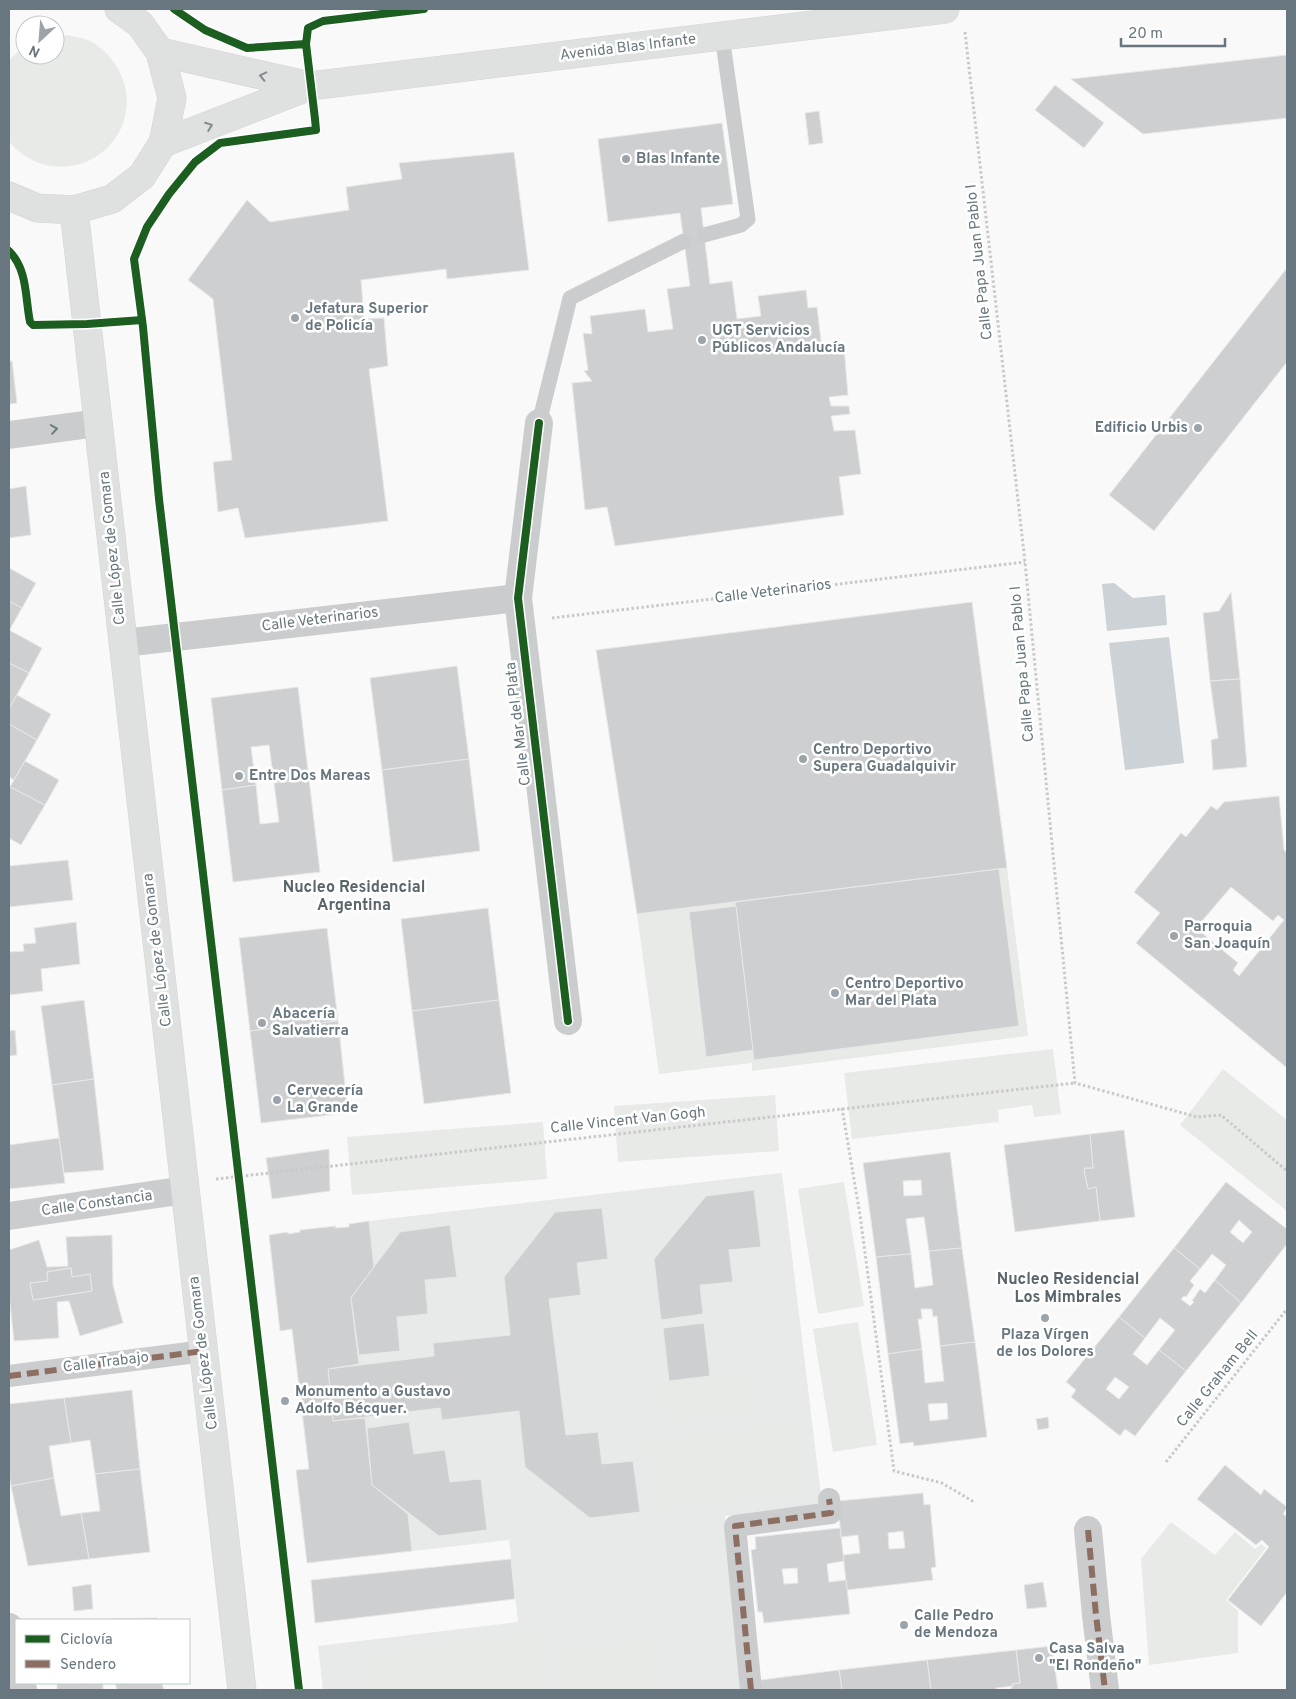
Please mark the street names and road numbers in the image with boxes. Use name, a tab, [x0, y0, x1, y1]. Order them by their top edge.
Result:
street label: Avenida Blas Infante	[559, 30, 697, 66]
street label: Calle Papa Juan Pablo I	[962, 183, 998, 341]
street label: Calle López de Gomara	[95, 470, 131, 626]
street label: Calle Veterinarios	[714, 575, 832, 609]
street label: Calle Papa Juan Pablo I	[1007, 585, 1039, 743]
street label: Calle Veterinarios	[261, 603, 379, 637]
street label: Calle Mar del Plata	[502, 661, 536, 787]
street label: Calle López de Gomara	[139, 872, 177, 1028]
street label: Calle Vincent Van Gogh	[549, 1103, 707, 1139]
street label: Calle Constancia	[40, 1187, 154, 1221]
street label: Calle López de Gomara	[185, 1275, 223, 1431]
street label: Calle Graham Bell	[1173, 1327, 1263, 1431]
street label: Calle Trabajo	[62, 1348, 150, 1378]

